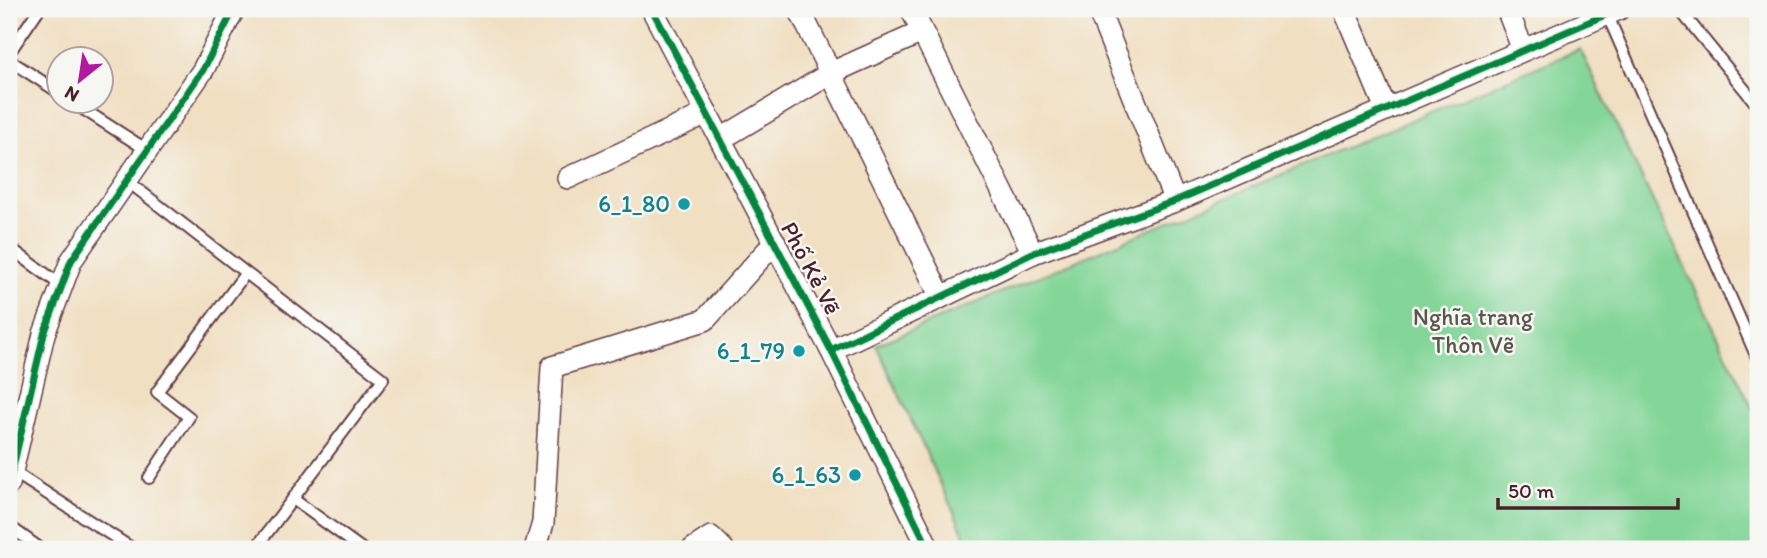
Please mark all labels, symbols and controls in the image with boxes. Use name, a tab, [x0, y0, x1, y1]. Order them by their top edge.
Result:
north arrow	[46, 46, 116, 116]
text: N	[60, 81, 83, 107]
place label: 6_1_80	[598, 189, 670, 218]
marker: 6_1_80	[676, 196, 692, 212]
street label: Phố Kẻ Vẽ	[775, 216, 848, 319]
park label: Nghĩa trang Thôn Vẽ	[1413, 302, 1534, 359]
place label: 6_1_79	[717, 336, 785, 365]
marker: 6_1_79	[791, 343, 807, 359]
place label: 6_1_63	[772, 460, 841, 489]
marker: 6_1_63	[847, 467, 863, 483]
scale bar	[1498, 467, 1678, 511]
text: 50 m	[1508, 478, 1555, 503]

